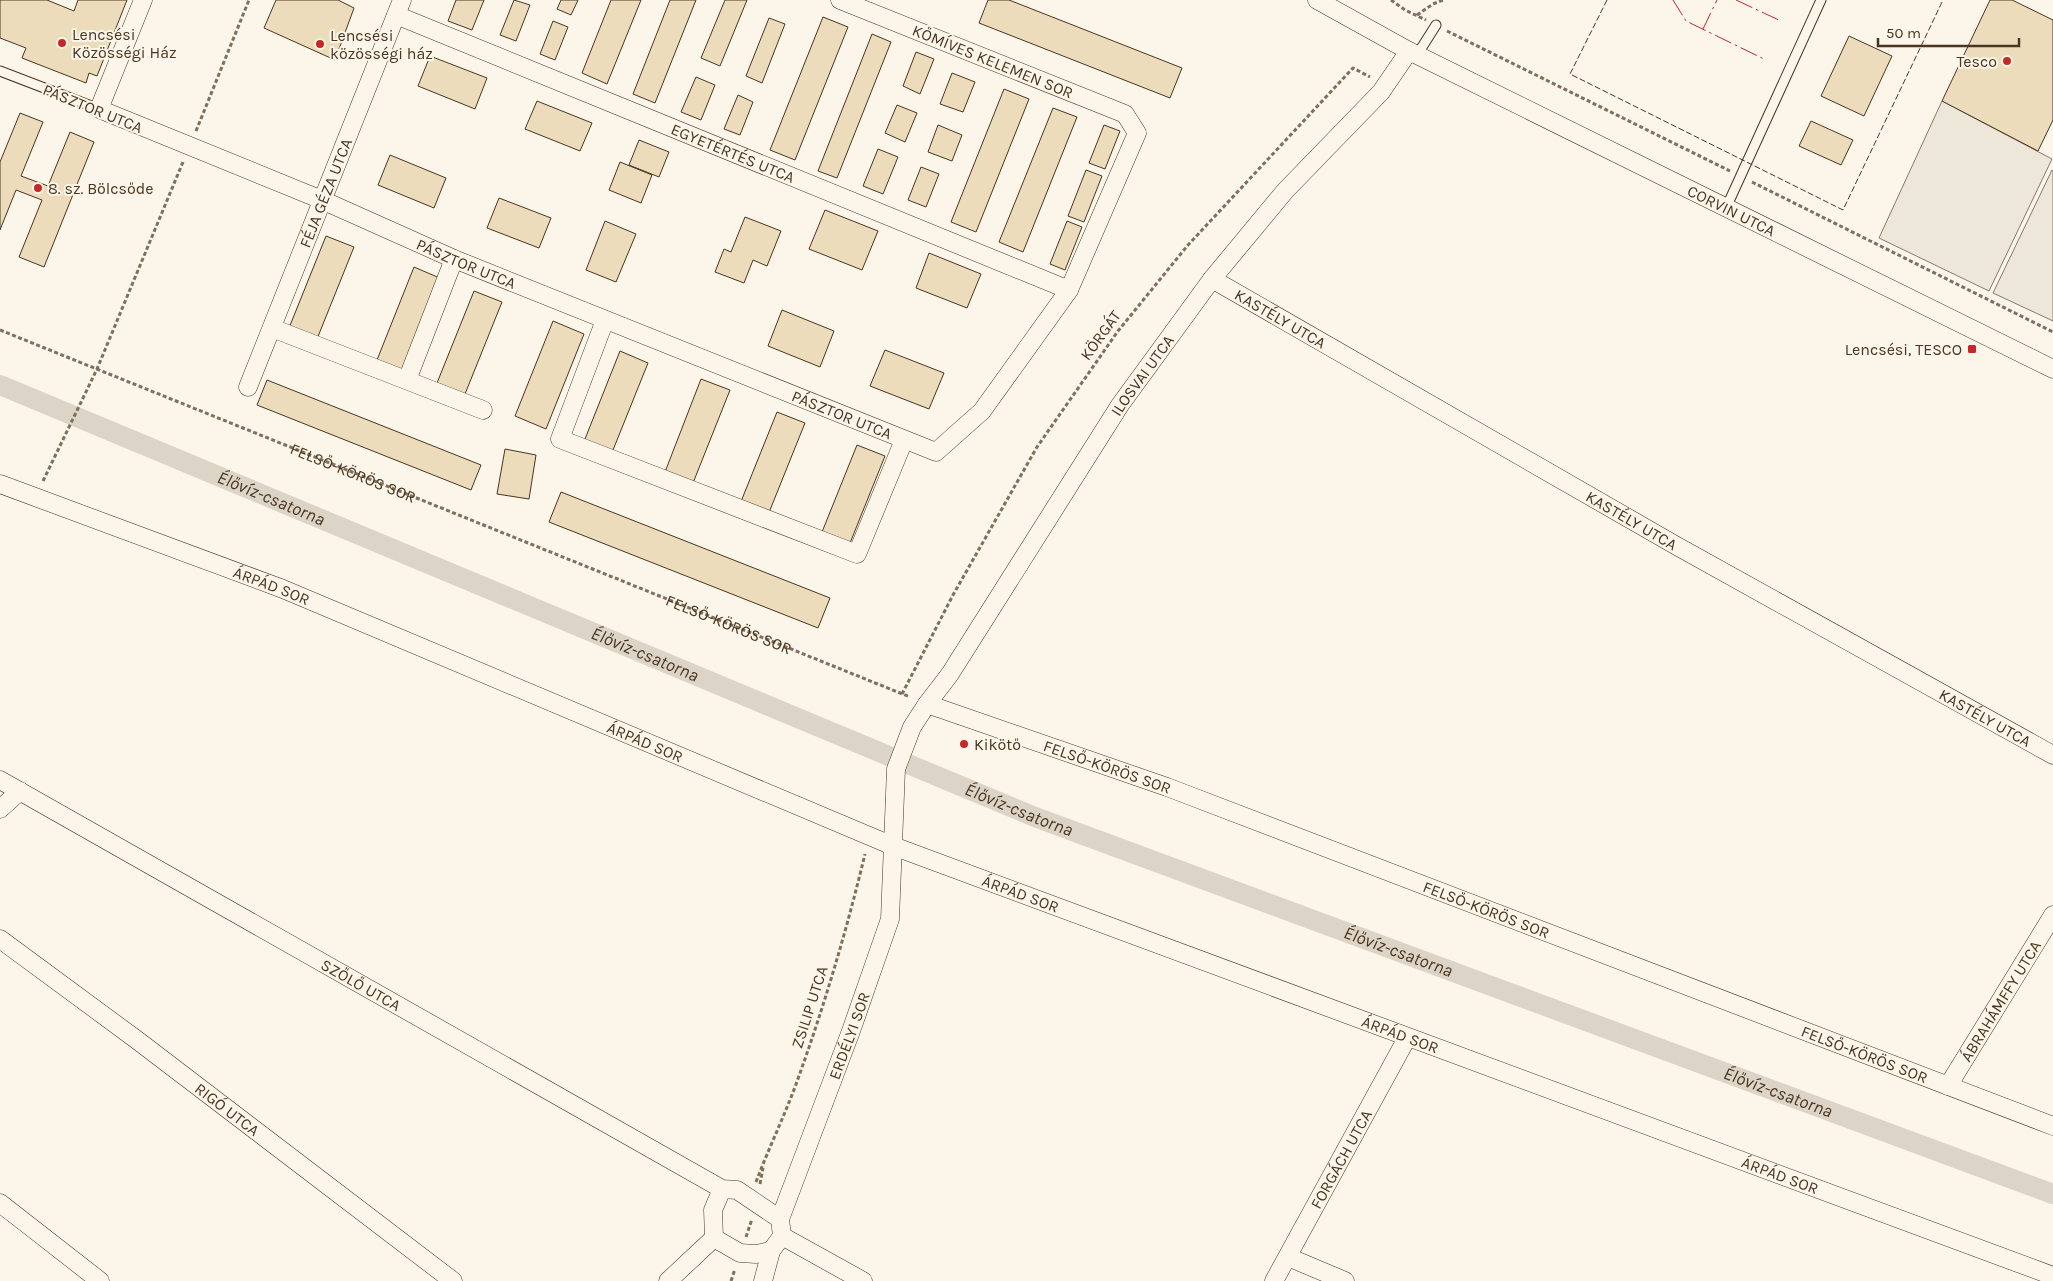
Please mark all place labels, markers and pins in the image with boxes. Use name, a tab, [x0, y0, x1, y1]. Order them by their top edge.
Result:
place label: Lencsési Közösségi Ház	[72, 25, 177, 62]
place label: Lencsési közösségi ház	[330, 26, 433, 63]
marker: Lencsési Közösségi Ház	[56, 37, 68, 49]
marker: Lencsési közösségi ház	[314, 38, 326, 50]
place label: Tesco	[1957, 52, 1997, 71]
marker: Tesco	[2001, 55, 2013, 67]
place label: 8. sz. Bölcsőde	[48, 179, 153, 198]
marker: 8. sz. Bölcsőde	[32, 182, 44, 194]
place label: Lencsési, TESCO	[1845, 340, 1962, 359]
marker: Lencsési, TESCO	[1966, 343, 1978, 355]
place label: Kikötő	[974, 735, 1021, 754]
marker: Kikötő	[958, 738, 970, 750]

